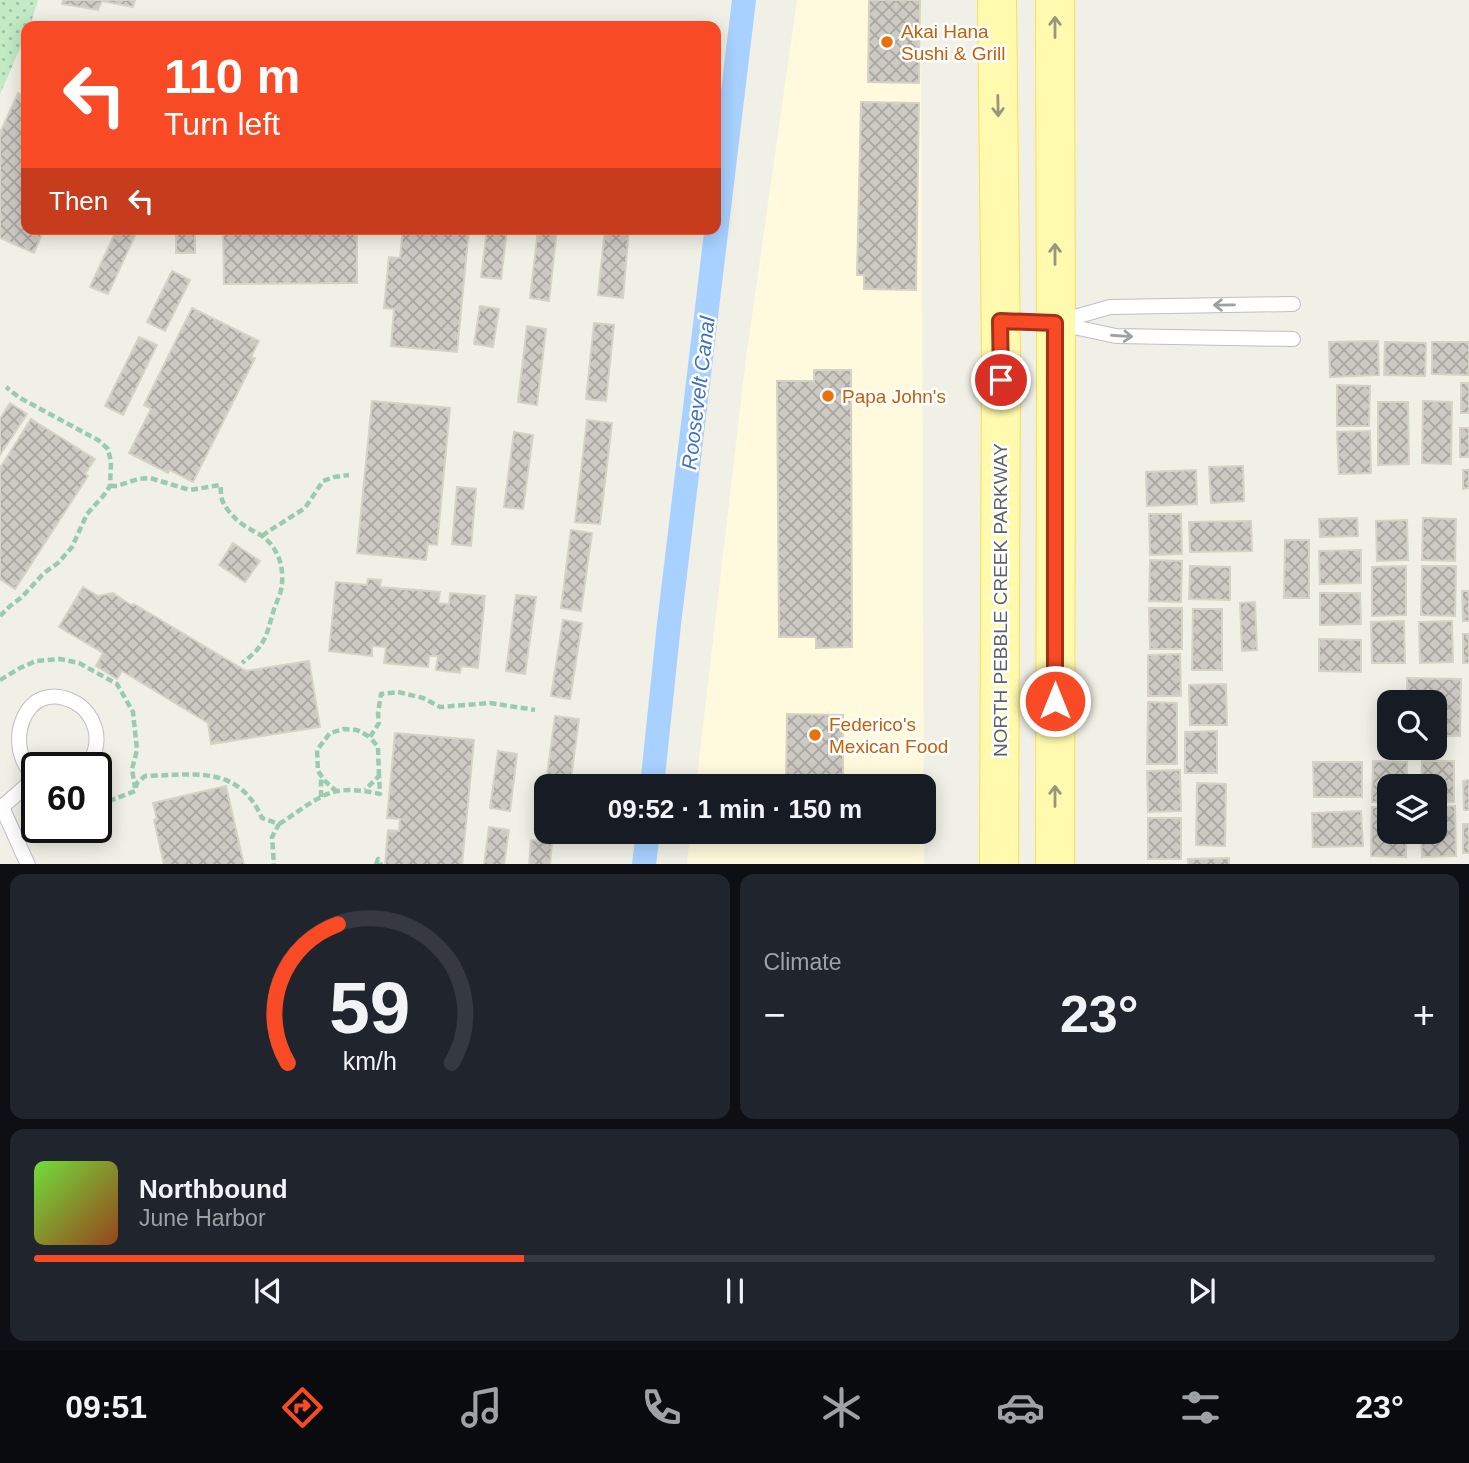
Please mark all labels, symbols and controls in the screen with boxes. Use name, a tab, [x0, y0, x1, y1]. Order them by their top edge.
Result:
one-way arrow	[1048, 16, 1062, 39]
place label: Akai Hana Sushi & Grill	[901, 21, 1006, 64]
marker: Akai Hana Sushi & Grill	[879, 34, 895, 50]
icon: left	[49, 49, 140, 140]
text: 110 m	[164, 49, 300, 103]
one-way arrow	[991, 94, 1005, 117]
text: Turn left	[164, 106, 280, 142]
icon: left	[122, 182, 160, 220]
text: Then	[49, 186, 108, 216]
one-way arrow	[1048, 243, 1062, 266]
one-way arrow	[1213, 298, 1236, 311]
water label: Roosevelt Canal	[677, 314, 719, 471]
one-way arrow	[1110, 329, 1133, 342]
pin	[971, 350, 1031, 410]
icon: arrive	[982, 361, 1020, 399]
place label: Papa John's	[842, 386, 946, 407]
marker: Papa John's	[820, 388, 836, 404]
street label: NORTH PEBBLE CREEK PARKWAY	[990, 443, 1011, 757]
position arrow	[1018, 664, 1092, 738]
map controls	[1377, 690, 1447, 844]
button: search	[1377, 690, 1447, 760]
place label: Federico's Mexican Food	[829, 714, 948, 757]
marker: Federico's Mexican Food	[807, 727, 823, 743]
speed limit sign: 60	[21, 752, 112, 843]
button: layers	[1377, 774, 1447, 844]
one-way arrow	[1048, 785, 1062, 808]
text: 09:52 · 1 min · 150 m	[608, 794, 862, 824]
text: Climate	[764, 949, 841, 975]
text: 59	[329, 967, 410, 1048]
text: 23°	[1060, 985, 1139, 1043]
text: −	[764, 994, 786, 1036]
text: +	[1413, 994, 1435, 1036]
text: km/h	[343, 1046, 397, 1074]
text: Northbound	[139, 1174, 288, 1204]
text: June Harbor	[139, 1205, 266, 1231]
icon: previous	[249, 1272, 287, 1310]
icon: pause	[716, 1272, 754, 1310]
icon: next	[1183, 1272, 1221, 1310]
icon: directions	[278, 1383, 327, 1432]
icon: music	[457, 1383, 506, 1432]
icon: phone	[637, 1383, 686, 1432]
icon: climate	[817, 1383, 866, 1432]
icon: car	[996, 1383, 1045, 1432]
icon: filters	[1176, 1383, 1225, 1432]
text: 09:51	[65, 1389, 147, 1425]
text: 23°	[1355, 1389, 1404, 1425]

